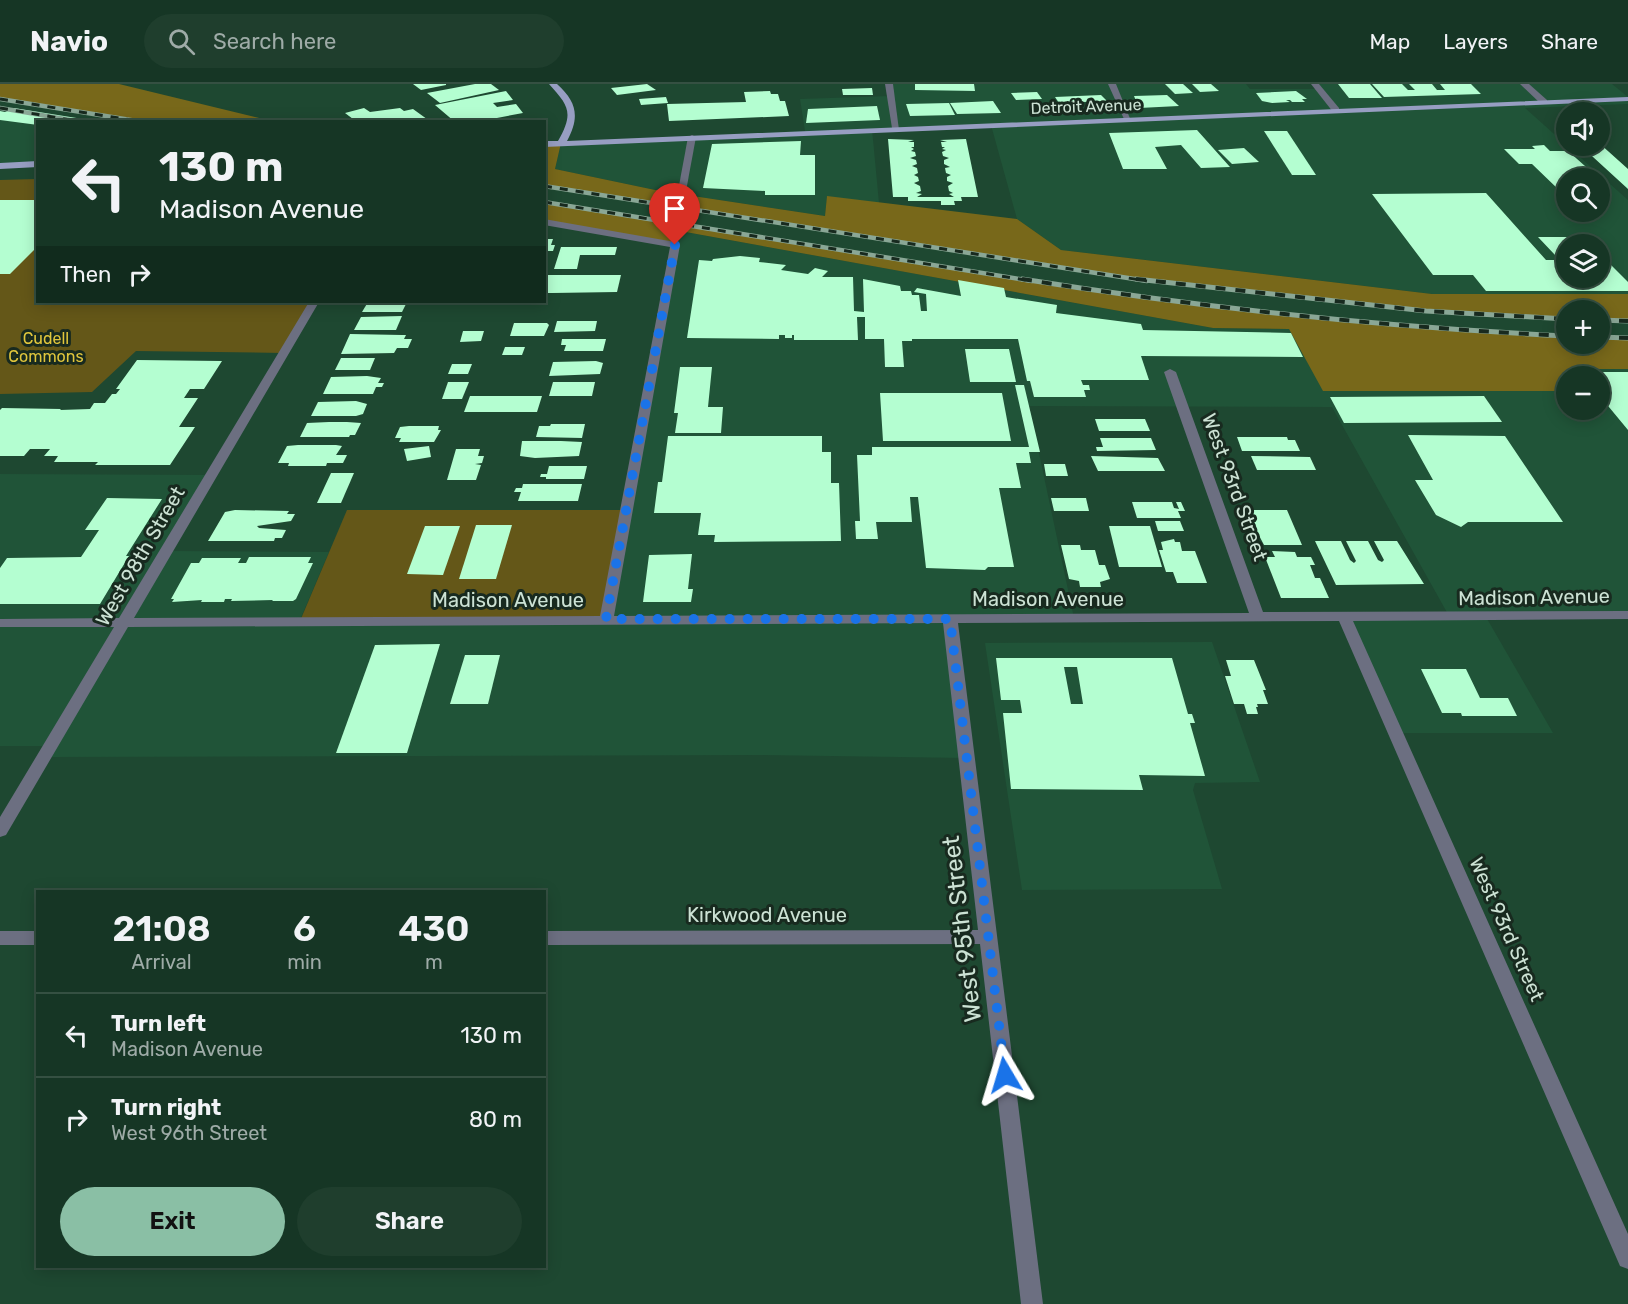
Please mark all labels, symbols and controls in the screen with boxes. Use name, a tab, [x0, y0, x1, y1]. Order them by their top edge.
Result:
search box	[144, 14, 564, 68]
text: Navio	[30, 25, 108, 58]
icon: search	[165, 25, 198, 58]
text: Search here	[213, 28, 336, 55]
text: Map	[1369, 29, 1410, 54]
text: Layers	[1443, 29, 1508, 54]
text: Share	[1541, 29, 1598, 54]
street label: Detroit Avenue	[1030, 95, 1142, 118]
map controls	[1556, 102, 1610, 420]
button: sound	[1556, 102, 1610, 156]
text: 130 m	[159, 142, 284, 192]
icon: left	[60, 144, 138, 222]
button: search	[1556, 168, 1610, 222]
pin	[649, 183, 700, 245]
icon: arrive	[658, 192, 691, 225]
text: Madison Avenue	[159, 193, 364, 225]
button: layers	[1556, 234, 1610, 288]
icon: right	[123, 258, 156, 291]
text: Then	[60, 261, 111, 288]
button: +	[1556, 300, 1610, 354]
park label: Cudell Commons	[8, 329, 84, 366]
button: −	[1556, 366, 1610, 420]
street label: West 93rd Street	[1197, 410, 1273, 564]
street label: West 98th Street	[90, 482, 190, 630]
street label: Madison Avenue	[1458, 584, 1610, 610]
street label: Madison Avenue	[972, 587, 1124, 611]
street label: Madison Avenue	[432, 588, 584, 612]
street label: West 95th Street	[937, 834, 987, 1024]
street label: West 93rd Street	[1464, 853, 1550, 1005]
street label: Kirkwood Avenue	[687, 903, 847, 927]
text: 21:08	[112, 907, 211, 950]
text: 6	[293, 907, 316, 950]
text: 430	[398, 907, 470, 950]
text: Arrival	[132, 950, 192, 974]
text: min	[287, 950, 322, 974]
text: m	[425, 950, 443, 974]
text: Turn left	[111, 1010, 206, 1037]
icon: left	[60, 1019, 93, 1052]
text: 130 m	[460, 1022, 522, 1049]
text: Madison Avenue	[111, 1037, 263, 1061]
position arrow	[973, 1043, 1037, 1107]
text: Turn right	[111, 1094, 221, 1121]
icon: right	[60, 1103, 93, 1136]
text: 80 m	[469, 1106, 522, 1133]
text: West 96th Street	[111, 1121, 267, 1145]
button: Exit	[60, 1187, 285, 1256]
button: Share	[297, 1187, 522, 1256]

